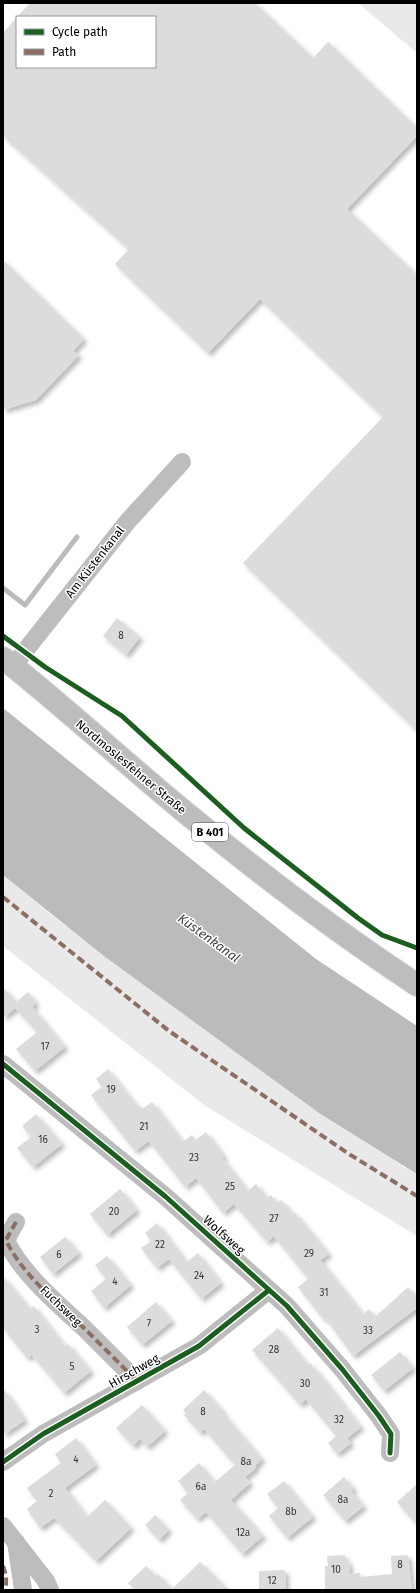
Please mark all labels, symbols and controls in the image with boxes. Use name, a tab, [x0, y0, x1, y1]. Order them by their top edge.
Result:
legend	[16, 16, 156, 68]
text: Cycle path	[52, 25, 108, 39]
text: Path	[52, 45, 76, 59]
street label: Am Küstenkanal	[63, 523, 128, 601]
house number: 8	[118, 630, 124, 642]
street label: Nordmoslesfehner Straße	[73, 717, 189, 817]
road number: B 401	[192, 823, 228, 841]
water label: Küstenkanal	[175, 911, 243, 966]
house number: 17	[41, 1041, 50, 1053]
house number: 19	[106, 1084, 116, 1096]
house number: 21	[139, 1121, 149, 1133]
house number: 16	[38, 1134, 48, 1146]
house number: 23	[189, 1152, 199, 1164]
house number: 25	[225, 1181, 235, 1193]
house number: 20	[109, 1206, 120, 1218]
street label: Wolfsweg	[200, 1213, 248, 1258]
house number: 27	[269, 1213, 279, 1225]
house number: 22	[155, 1239, 165, 1251]
house number: 29	[304, 1248, 314, 1260]
house number: 6	[56, 1249, 62, 1261]
house number: 24	[194, 1270, 205, 1282]
house number: 4	[112, 1276, 118, 1288]
street label: Fuchsweg	[37, 1283, 85, 1330]
house number: 31	[319, 1287, 329, 1299]
house number: 7	[147, 1318, 152, 1330]
house number: 3	[35, 1324, 40, 1336]
house number: 33	[363, 1325, 373, 1337]
house number: 28	[269, 1344, 280, 1356]
street label: Hirschweg	[106, 1351, 162, 1391]
house number: 5	[69, 1361, 75, 1373]
house number: 30	[300, 1378, 311, 1390]
house number: 8	[200, 1406, 206, 1418]
house number: 32	[334, 1414, 344, 1426]
house number: 4	[73, 1454, 79, 1466]
house number: 8a	[241, 1456, 251, 1468]
house number: 6a	[196, 1481, 206, 1493]
house number: 2	[49, 1488, 54, 1500]
house number: 8a	[338, 1494, 348, 1506]
house number: 8b	[285, 1506, 297, 1518]
house number: 12a	[236, 1527, 250, 1539]
house number: 8	[397, 1559, 403, 1571]
house number: 10	[331, 1564, 341, 1576]
house number: 12	[267, 1575, 277, 1587]

